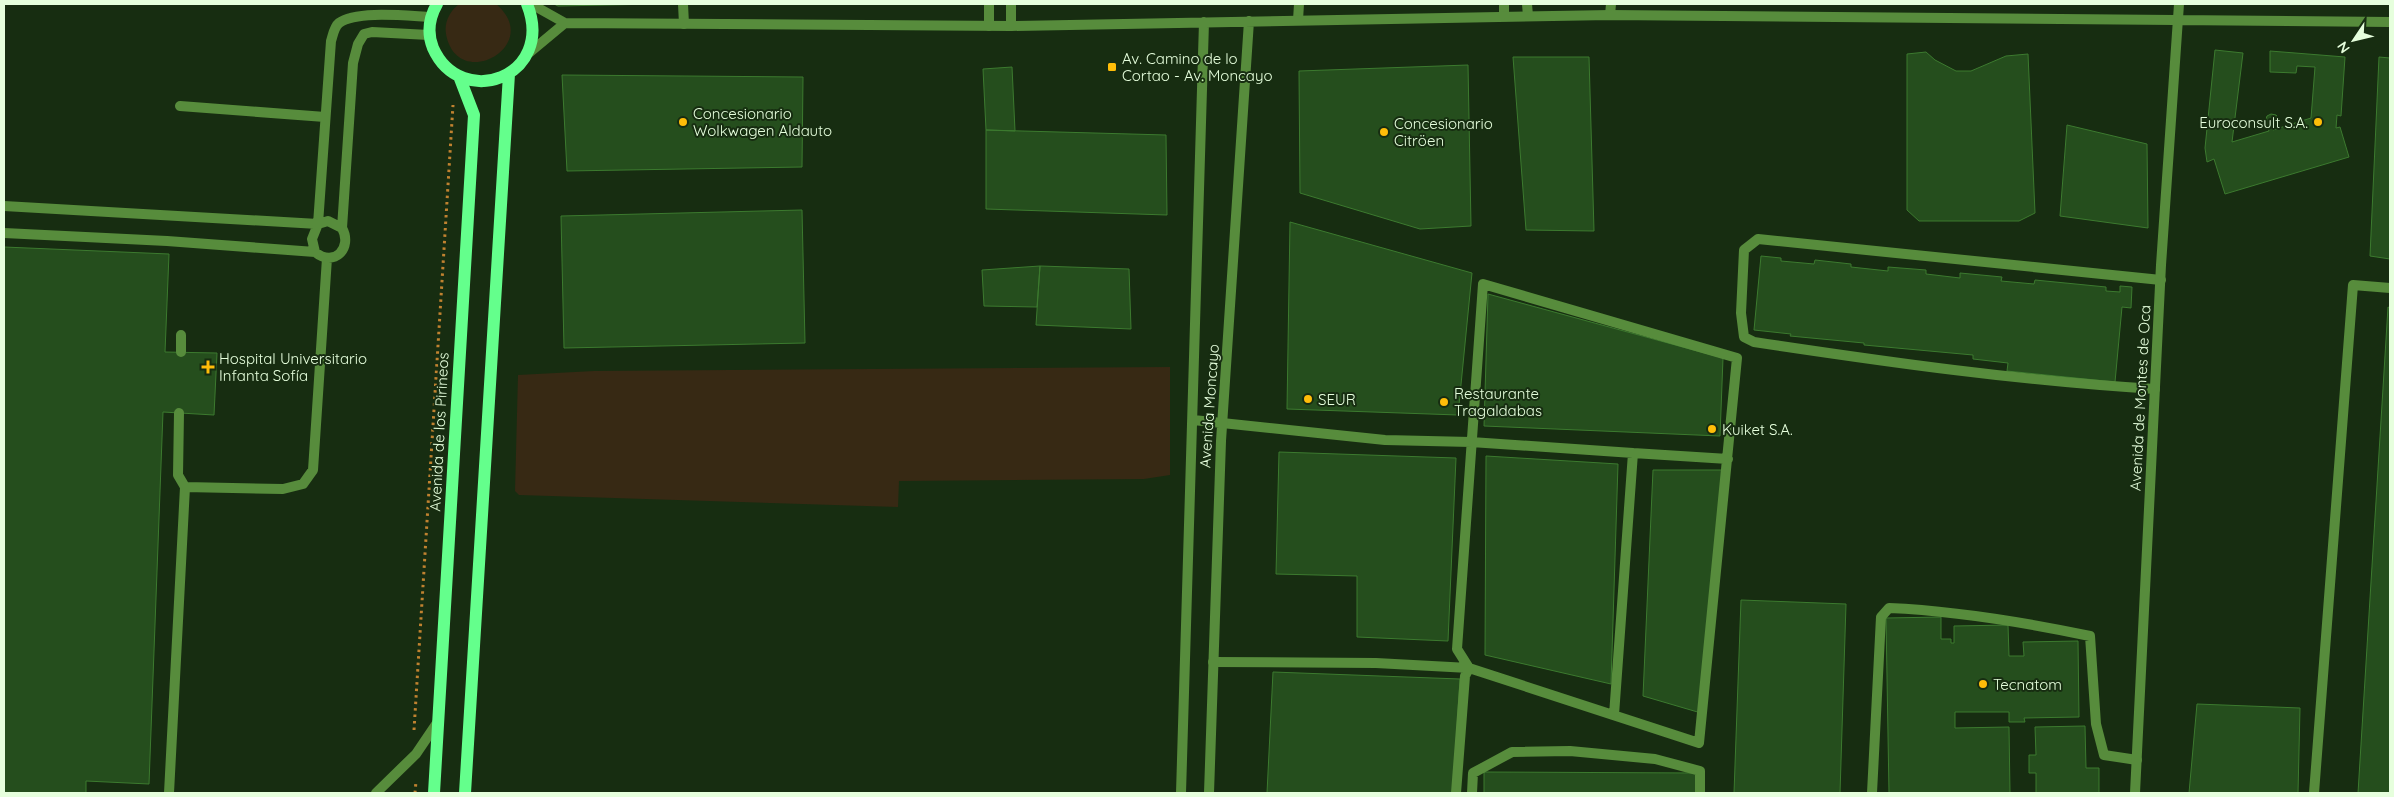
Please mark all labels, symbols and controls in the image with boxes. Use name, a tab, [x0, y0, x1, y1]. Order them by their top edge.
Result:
north arrow	[2329, 15, 2379, 65]
text: N	[2333, 38, 2354, 57]
place label: Av. Camino de lo Cortao - Av. Moncayo	[1122, 49, 1272, 85]
marker: Av. Camino de lo Cortao - Av. Moncayo	[1106, 61, 1118, 73]
place label: Concesionario Wolkwagen Aldauto	[693, 104, 832, 140]
place label: Euroconsult S.A.	[2199, 113, 2308, 132]
place label: Concesionario Citröen	[1394, 114, 1493, 150]
marker: Concesionario Wolkwagen Aldauto	[677, 116, 689, 128]
marker: Euroconsult S.A.	[2312, 116, 2324, 128]
marker: Concesionario Citröen	[1378, 126, 1390, 138]
street label: Avenida de Montes de Oca	[2126, 304, 2154, 492]
street label: Avenida Moncayo	[1195, 343, 1223, 469]
place label: Hospital Universitario Infanta Sofía	[219, 349, 367, 385]
street label: Avenida de los Pirineos	[425, 352, 453, 512]
marker: Hospital Universitario Infanta Sofía	[201, 360, 215, 374]
place label: Restaurante Tragaldabas	[1454, 384, 1542, 420]
place label: SEUR	[1318, 390, 1356, 409]
marker: SEUR	[1302, 393, 1314, 405]
marker: Restaurante Tragaldabas	[1438, 396, 1450, 408]
place label: Kuiket S.A.	[1722, 420, 1793, 439]
marker: Kuiket S.A.	[1706, 423, 1718, 435]
place label: Tecnatom	[1993, 675, 2062, 694]
marker: Tecnatom	[1977, 678, 1989, 690]

